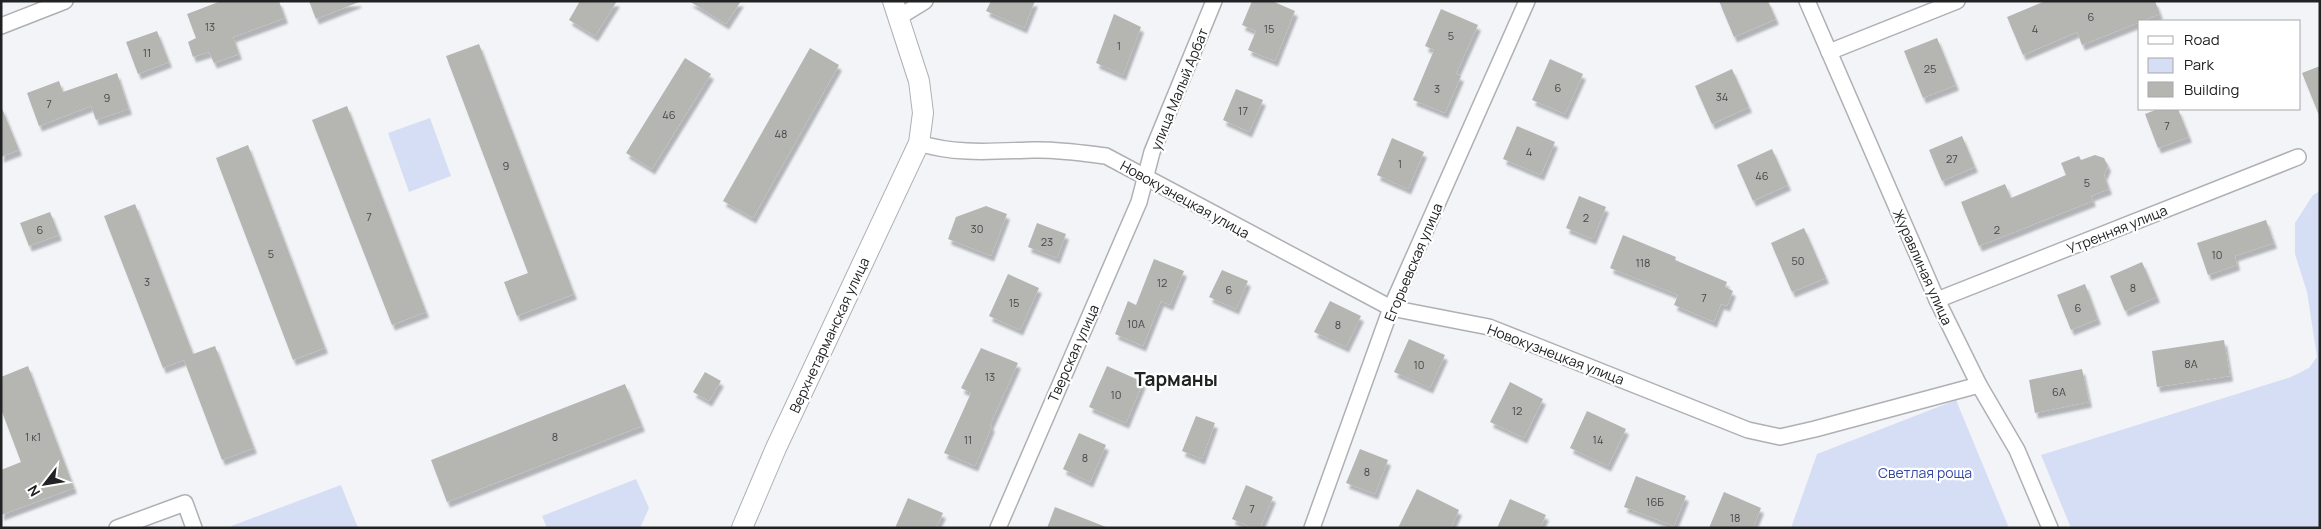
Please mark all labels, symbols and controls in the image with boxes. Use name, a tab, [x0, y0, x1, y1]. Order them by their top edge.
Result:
house number: 6	[2088, 9, 2095, 24]
house number: 13	[205, 19, 215, 34]
legend	[2138, 20, 2301, 110]
house number: 15	[1264, 21, 1274, 36]
house number: 4	[2032, 21, 2038, 36]
street label: улица Малый Арбат	[1146, 25, 1212, 153]
house number: 5	[1448, 28, 1454, 43]
text: Road	[2184, 29, 2220, 50]
house number: 1	[1117, 38, 1121, 53]
house number: 11	[143, 45, 151, 60]
text: Park	[2184, 54, 2214, 75]
house number: 25	[1924, 61, 1936, 76]
text: Building	[2184, 79, 2239, 100]
house number: 6	[1555, 80, 1562, 95]
house number: 3	[1434, 81, 1440, 96]
house number: 34	[1716, 89, 1728, 104]
house number: 9	[104, 90, 111, 105]
house number: 7	[46, 96, 52, 111]
house number: 17	[1238, 103, 1248, 118]
house number: 46	[662, 107, 676, 122]
house number: 7	[2164, 118, 2170, 133]
house number: 48	[775, 126, 787, 141]
house number: 4	[1526, 144, 1532, 159]
house number: 27	[1946, 151, 1958, 166]
street label: Новокузнецкая улица	[1117, 156, 1253, 242]
house number: 1	[1398, 156, 1402, 171]
house number: 9	[503, 158, 510, 173]
house number: 46	[1755, 168, 1769, 183]
house number: 5	[2084, 175, 2090, 190]
street label: Егорьевская улица	[1380, 200, 1446, 324]
street label: Утренняя улица	[2064, 200, 2170, 258]
street label: Журавлиная улица	[1889, 206, 1957, 328]
house number: 7	[366, 209, 372, 224]
house number: 2	[1583, 210, 1589, 225]
house number: 30	[971, 221, 983, 236]
house number: 6	[37, 222, 44, 237]
house number: 2	[1994, 222, 2000, 237]
house number: 23	[1041, 234, 1053, 249]
house number: 5	[268, 246, 274, 261]
house number: 10	[2211, 247, 2223, 262]
house number: 50	[1791, 253, 1805, 268]
street label: Верхнетарманская улица	[785, 254, 873, 416]
house number: 118	[1636, 255, 1650, 270]
house number: 3	[144, 274, 150, 289]
house number: 12	[1157, 275, 1167, 290]
house number: 8	[2130, 280, 2136, 295]
house number: 6	[1226, 282, 1233, 297]
house number: 7	[1701, 290, 1707, 305]
house number: 15	[1009, 295, 1019, 310]
house number: 6	[2075, 300, 2082, 315]
street label: Тверская улица	[1043, 301, 1103, 405]
house number: 10А	[1127, 316, 1145, 331]
house number: 8	[1335, 317, 1341, 332]
street label: Новокузнецкая улица	[1485, 319, 1627, 389]
house number: 8А	[2184, 356, 2198, 371]
house number: 10	[1413, 357, 1425, 372]
district label: Тарманы	[1134, 366, 1218, 392]
house number: 13	[985, 369, 995, 384]
house number: 6А	[2052, 384, 2066, 399]
house number: 10	[1110, 387, 1122, 402]
house number: 12	[1512, 403, 1522, 418]
house number: 1 к1	[25, 429, 41, 444]
house number: 8	[552, 429, 558, 444]
house number: 11	[964, 432, 972, 447]
house number: 14	[1593, 432, 1603, 447]
house number: 8	[1082, 450, 1088, 465]
north arrow	[20, 459, 70, 509]
park label: Светлая роща	[1878, 463, 1972, 482]
house number: 8	[1364, 464, 1370, 479]
text: N	[23, 482, 44, 500]
house number: 16Б	[1646, 494, 1664, 509]
house number: 7	[1249, 501, 1255, 516]
house number: 18	[1730, 510, 1740, 525]

